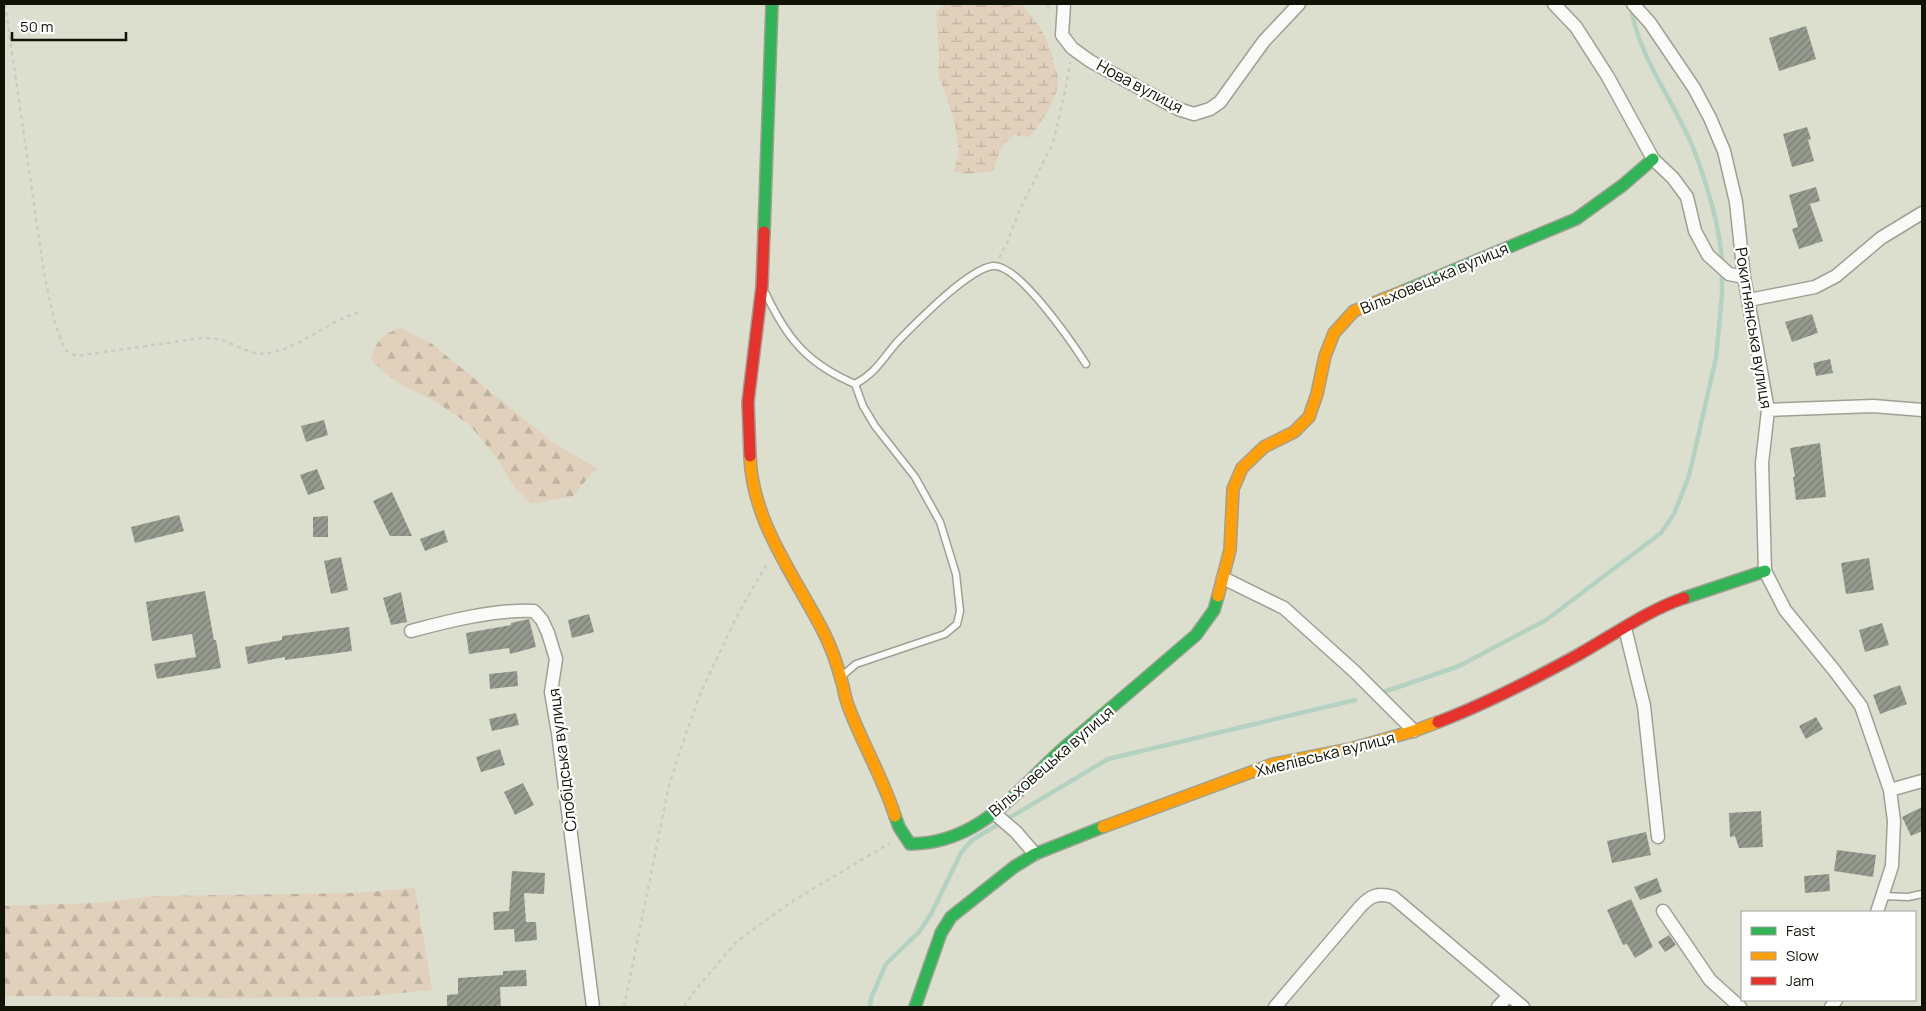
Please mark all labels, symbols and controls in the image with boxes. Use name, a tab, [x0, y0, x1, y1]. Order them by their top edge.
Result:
scale bar	[12, 10, 126, 42]
text: 50 m	[20, 16, 54, 37]
street label: Нова вулиця	[1093, 54, 1187, 118]
street label: Вільховецька вулиця	[1357, 237, 1511, 319]
street label: Рокитнянська вулиця	[1730, 246, 1778, 410]
street label: Слобідська вулиця	[542, 687, 582, 833]
street label: Вільховецька вулиця	[984, 701, 1118, 821]
street label: Хмелівська вулиця	[1253, 726, 1397, 782]
legend	[1741, 911, 1916, 1001]
text: Fast	[1786, 920, 1815, 941]
text: Slow	[1786, 945, 1819, 966]
text: Jam	[1786, 970, 1814, 991]

